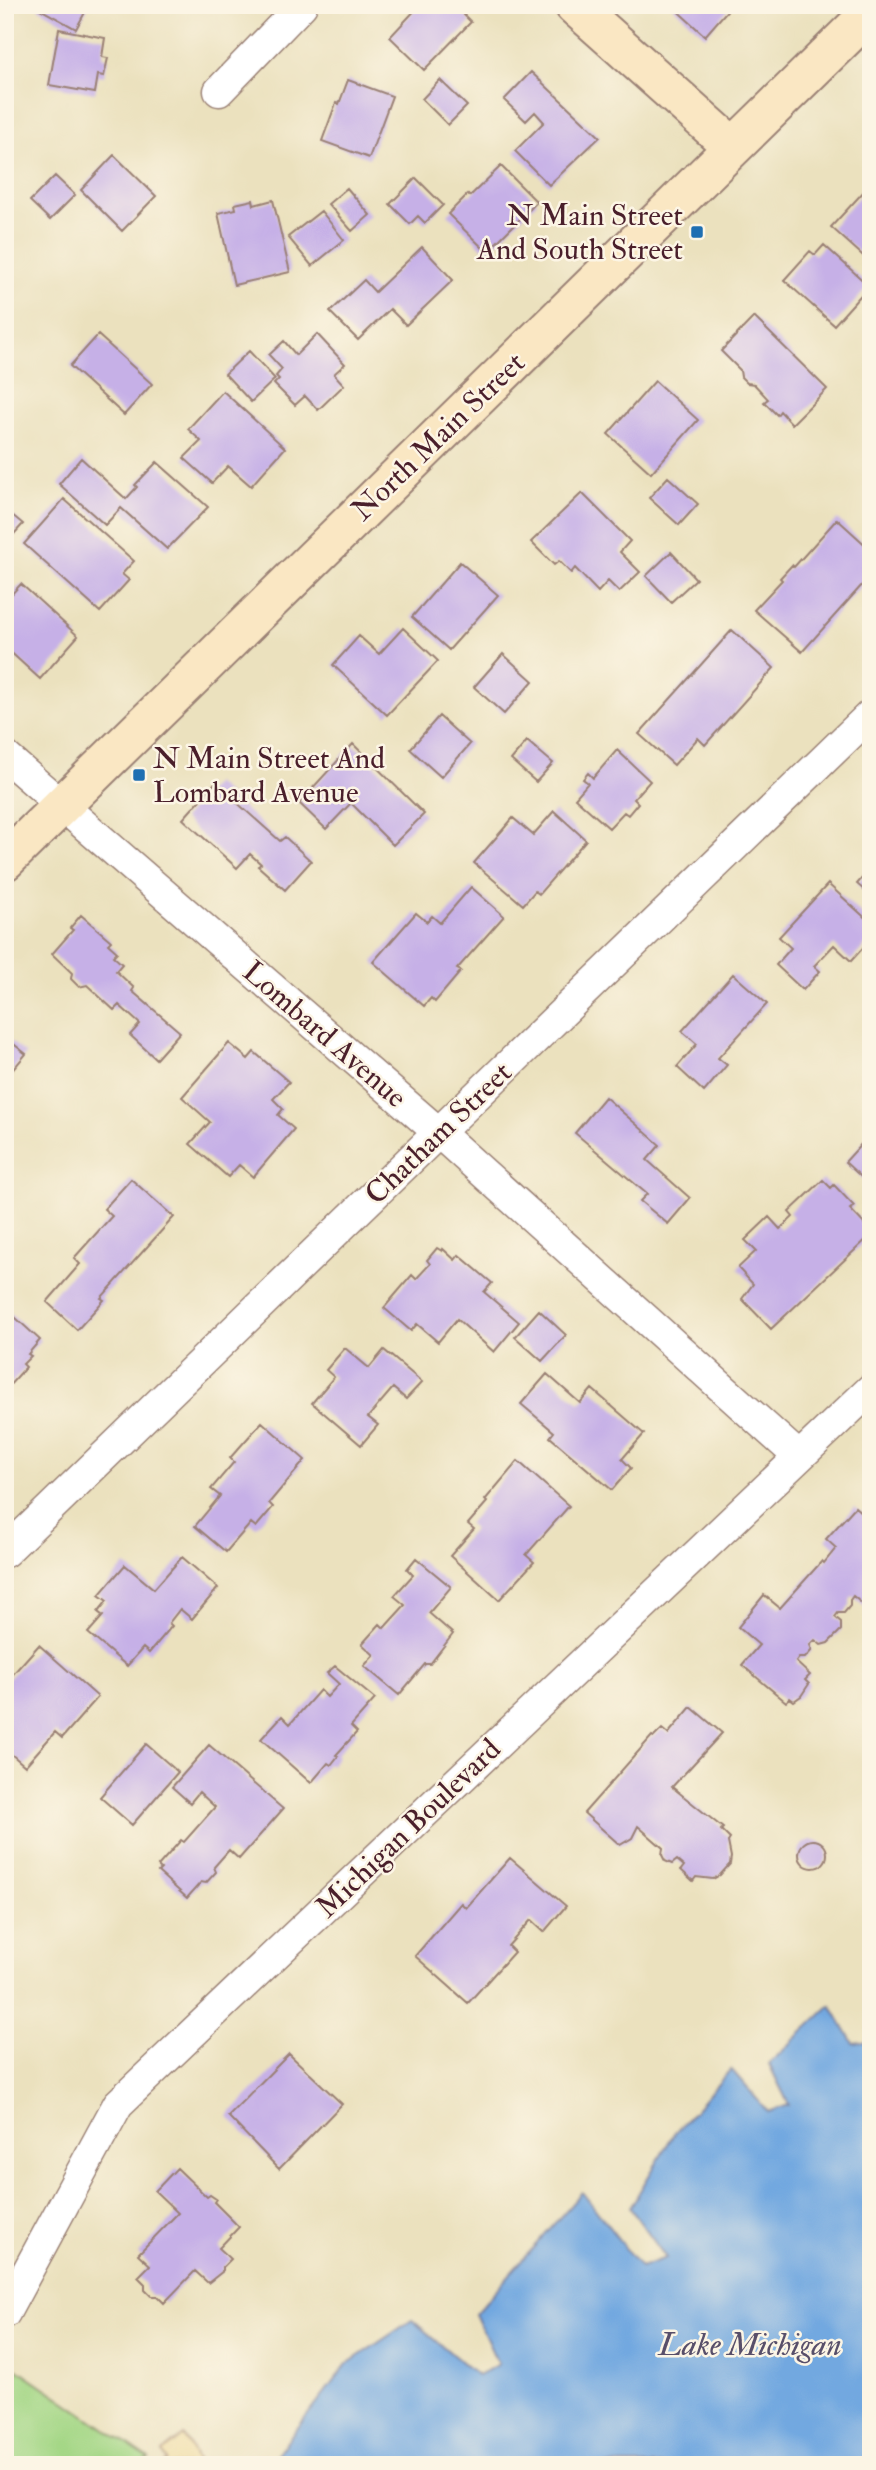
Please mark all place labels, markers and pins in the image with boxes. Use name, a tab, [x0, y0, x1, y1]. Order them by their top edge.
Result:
place label: N Main Street And South Street	[476, 197, 683, 268]
marker: N Main Street And South Street	[689, 224, 705, 240]
place label: N Main Street And Lombard Avenue	[153, 740, 385, 811]
marker: N Main Street And Lombard Avenue	[131, 767, 147, 783]

